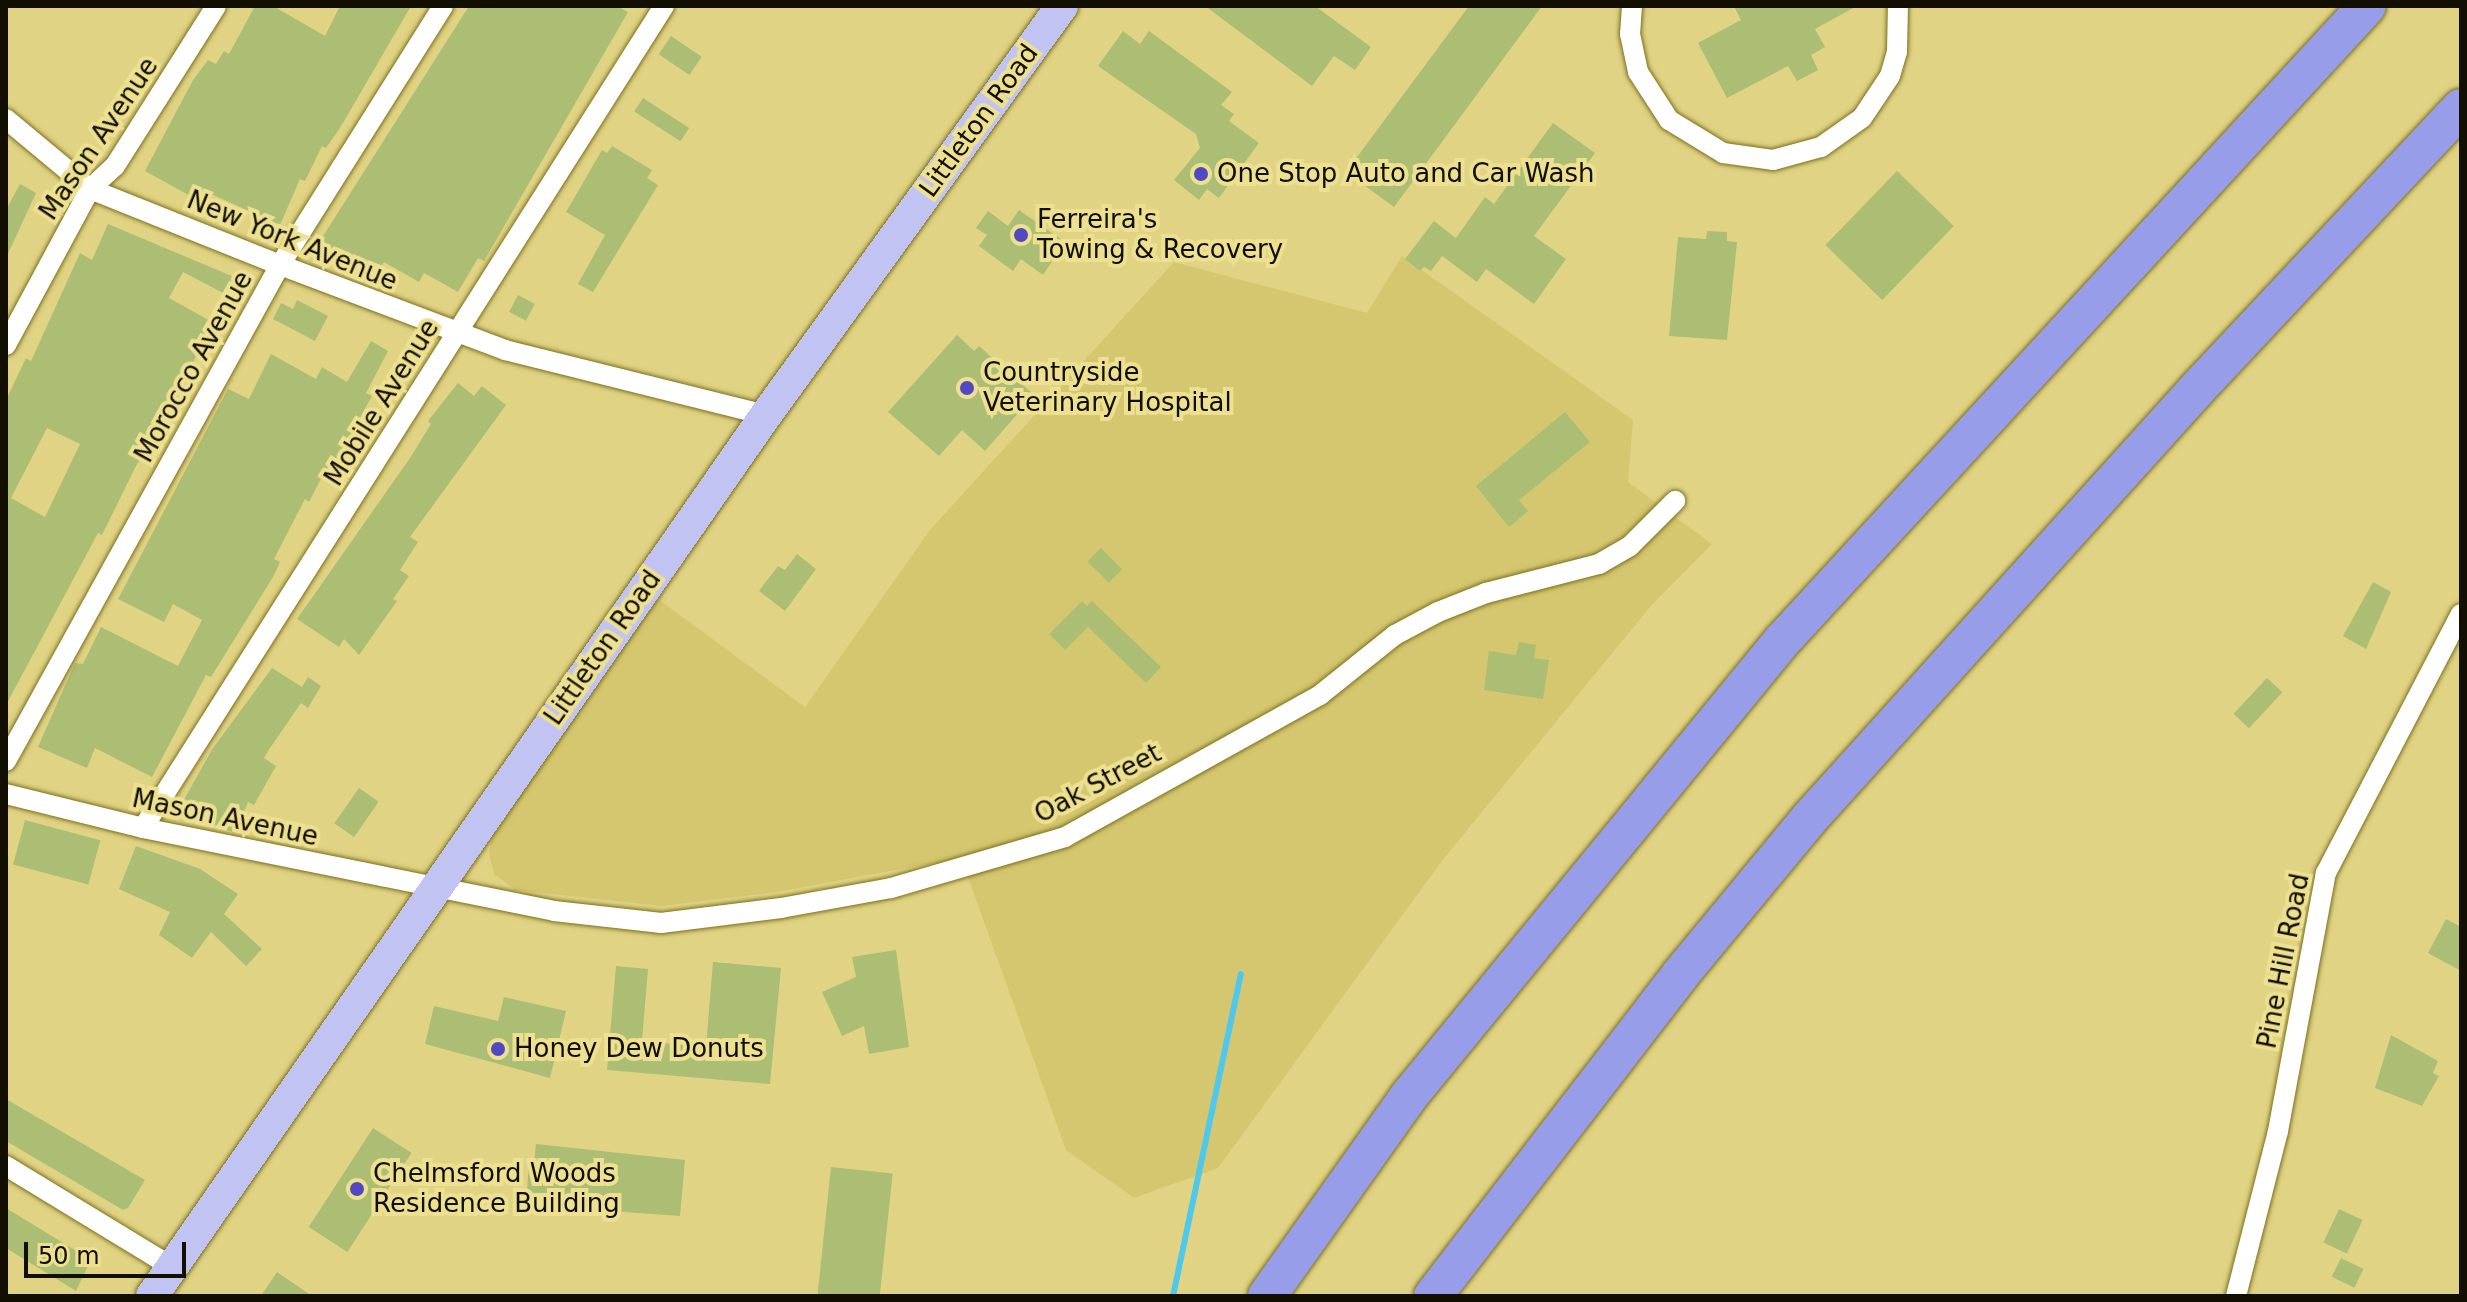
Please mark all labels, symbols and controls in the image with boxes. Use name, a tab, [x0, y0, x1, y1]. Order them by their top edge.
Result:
street label: Littleton Road	[913, 38, 1045, 204]
street label: Mason Avenue	[33, 52, 165, 226]
place label: One Stop Auto and Car Wash	[1217, 158, 1594, 190]
marker: One Stop Auto and Car Wash	[1192, 165, 1210, 183]
street label: New York Avenue	[182, 185, 402, 297]
place label: Ferreira's Towing & Recovery	[1037, 204, 1283, 266]
marker: Ferreira's Towing & Recovery	[1012, 226, 1030, 244]
street label: Morocco Avenue	[129, 266, 259, 468]
street label: Mobile Avenue	[318, 314, 446, 492]
place label: Countryside Veterinary Hospital	[983, 357, 1232, 418]
marker: Countryside Veterinary Hospital	[958, 379, 976, 397]
street label: Littleton Road	[538, 565, 668, 731]
street label: Oak Street	[1029, 738, 1167, 830]
street label: Mason Avenue	[129, 783, 321, 853]
street label: Pine Hill Road	[2252, 871, 2316, 1051]
place label: Honey Dew Donuts	[514, 1033, 764, 1065]
marker: Honey Dew Donuts	[489, 1040, 507, 1058]
place label: Chelmsford Woods Residence Building	[373, 1158, 620, 1220]
marker: Chelmsford Woods Residence Building	[348, 1180, 366, 1198]
scale bar	[28, 1226, 190, 1276]
text: 50 m	[38, 1242, 100, 1270]

